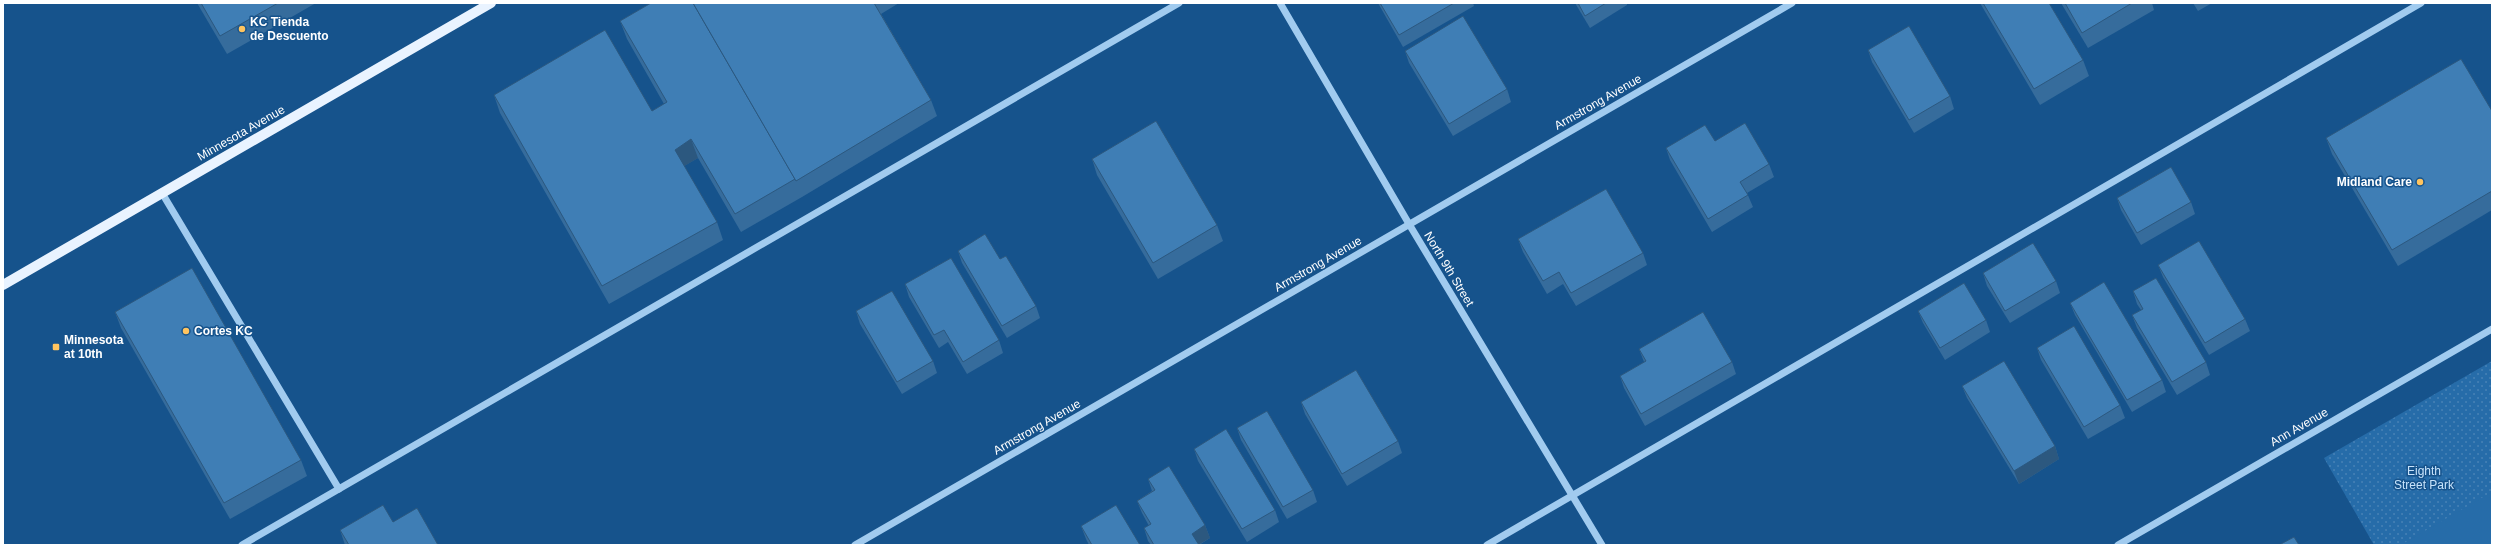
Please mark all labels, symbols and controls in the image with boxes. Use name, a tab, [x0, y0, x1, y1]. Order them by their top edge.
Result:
place label: KC Tienda de Descuento	[250, 15, 329, 43]
marker: KC Tienda de Descuento	[237, 24, 247, 34]
street label: Armstrong Avenue	[1552, 71, 1644, 133]
street label: Minnesota Avenue	[195, 102, 287, 164]
place label: Midland Care	[2337, 175, 2412, 189]
marker: Midland Care	[2415, 177, 2425, 187]
street label: North 9th Street	[1421, 229, 1477, 309]
street label: Armstrong Avenue	[1272, 233, 1364, 295]
place label: Cortes KC	[194, 324, 253, 338]
marker: Cortes KC	[181, 326, 191, 336]
place label: Minnesota at 10th	[64, 333, 124, 361]
marker: Minnesota at 10th	[51, 342, 61, 352]
street label: Armstrong Avenue	[991, 396, 1083, 458]
street label: Ann Avenue	[2268, 405, 2331, 449]
park label: Eighth Street Park	[2394, 464, 2455, 492]

